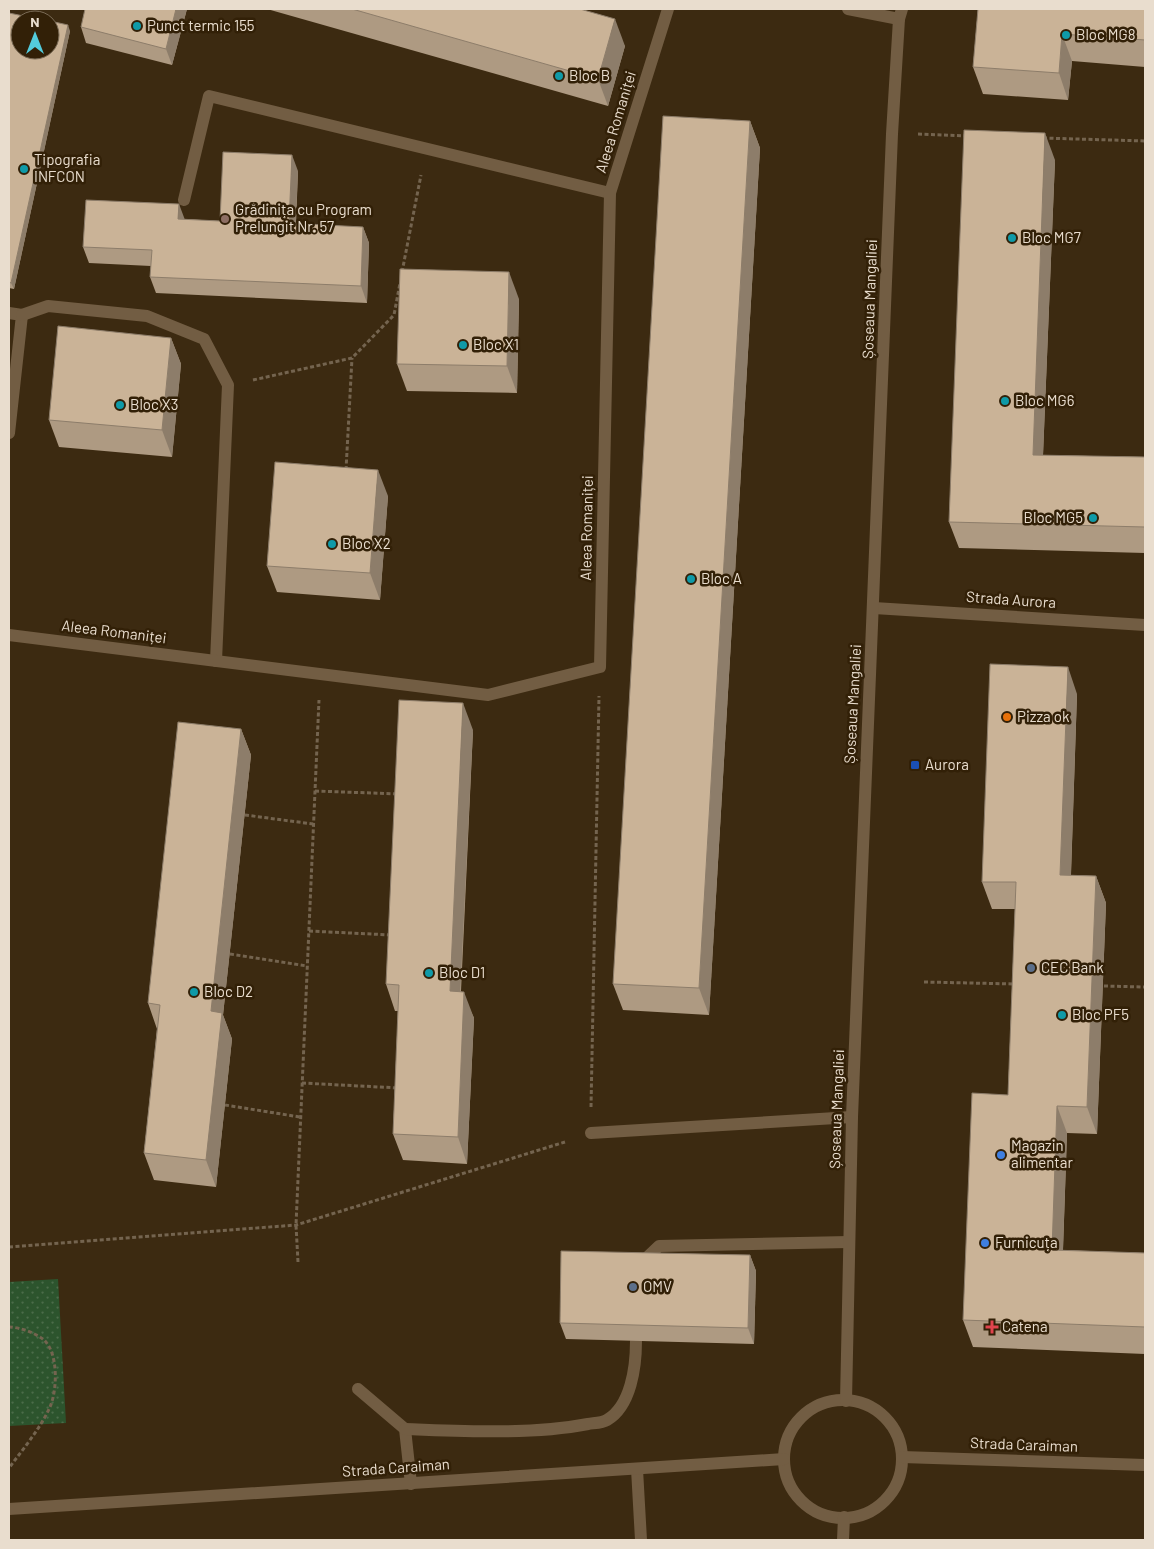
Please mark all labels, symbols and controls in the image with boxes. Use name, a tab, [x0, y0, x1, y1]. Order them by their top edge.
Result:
north arrow	[10, 10, 60, 60]
text: N	[30, 13, 40, 30]
place label: Punct termic 155	[147, 16, 255, 34]
marker: Punct termic 155	[131, 20, 143, 32]
place label: Bloc MG8	[1076, 25, 1136, 43]
marker: Bloc MG8	[1060, 29, 1072, 41]
place label: Bloc B	[569, 66, 610, 84]
street label: Aleea Romaniței	[591, 69, 639, 175]
marker: Bloc B	[553, 70, 565, 82]
place label: Tipografia INFCON	[34, 150, 100, 185]
marker: Tipografia INFCON	[18, 163, 30, 175]
place label: Grădinița cu Program Prelungit Nr. 57	[235, 200, 372, 235]
marker: Grădinița cu Program Prelungit Nr. 57	[219, 213, 231, 225]
place label: Bloc MG7	[1022, 228, 1081, 246]
marker: Bloc MG7	[1006, 232, 1018, 244]
street label: Șoseaua Mangaliei	[858, 239, 880, 359]
place label: Bloc X1	[473, 335, 519, 353]
marker: Bloc X1	[457, 339, 469, 351]
place label: Bloc MG6	[1015, 391, 1074, 409]
place label: Bloc X3	[130, 395, 178, 413]
marker: Bloc MG6	[999, 395, 1011, 407]
marker: Bloc X3	[114, 399, 126, 411]
street label: Aleea Romaniței	[576, 475, 596, 581]
place label: Bloc MG5	[1024, 508, 1083, 526]
marker: Bloc MG5	[1087, 512, 1099, 524]
place label: Bloc X2	[342, 534, 391, 552]
marker: Bloc X2	[326, 538, 338, 550]
place label: Bloc A	[701, 569, 742, 587]
marker: Bloc A	[685, 573, 697, 585]
street label: Strada Aurora	[966, 587, 1057, 611]
street label: Aleea Romaniței	[61, 616, 168, 646]
street label: Șoseaua Mangaliei	[840, 644, 864, 764]
place label: Pizza ok	[1017, 707, 1070, 725]
marker: Pizza ok	[1001, 711, 1013, 723]
place label: Aurora	[925, 755, 969, 773]
marker: Aurora	[909, 759, 921, 771]
place label: CEC Bank	[1041, 958, 1104, 976]
marker: CEC Bank	[1025, 962, 1037, 974]
place label: Bloc D1	[439, 963, 485, 981]
marker: Bloc D1	[423, 967, 435, 979]
place label: Bloc D2	[204, 982, 253, 1000]
marker: Bloc D2	[188, 986, 200, 998]
place label: Bloc PF5	[1072, 1005, 1129, 1023]
marker: Bloc PF5	[1056, 1009, 1068, 1021]
street label: Șoseaua Mangaliei	[825, 1049, 847, 1169]
place label: Magazin alimentar	[1011, 1136, 1073, 1171]
marker: Magazin alimentar	[995, 1149, 1007, 1161]
place label: Furnicuța	[995, 1233, 1058, 1251]
marker: Furnicuța	[979, 1237, 991, 1249]
place label: OMV	[643, 1277, 672, 1295]
marker: OMV	[627, 1281, 639, 1293]
place label: Catena	[1002, 1317, 1048, 1335]
marker: Catena	[986, 1321, 998, 1333]
street label: Strada Caraiman	[970, 1433, 1078, 1455]
street label: Strada Caraiman	[341, 1454, 450, 1480]

